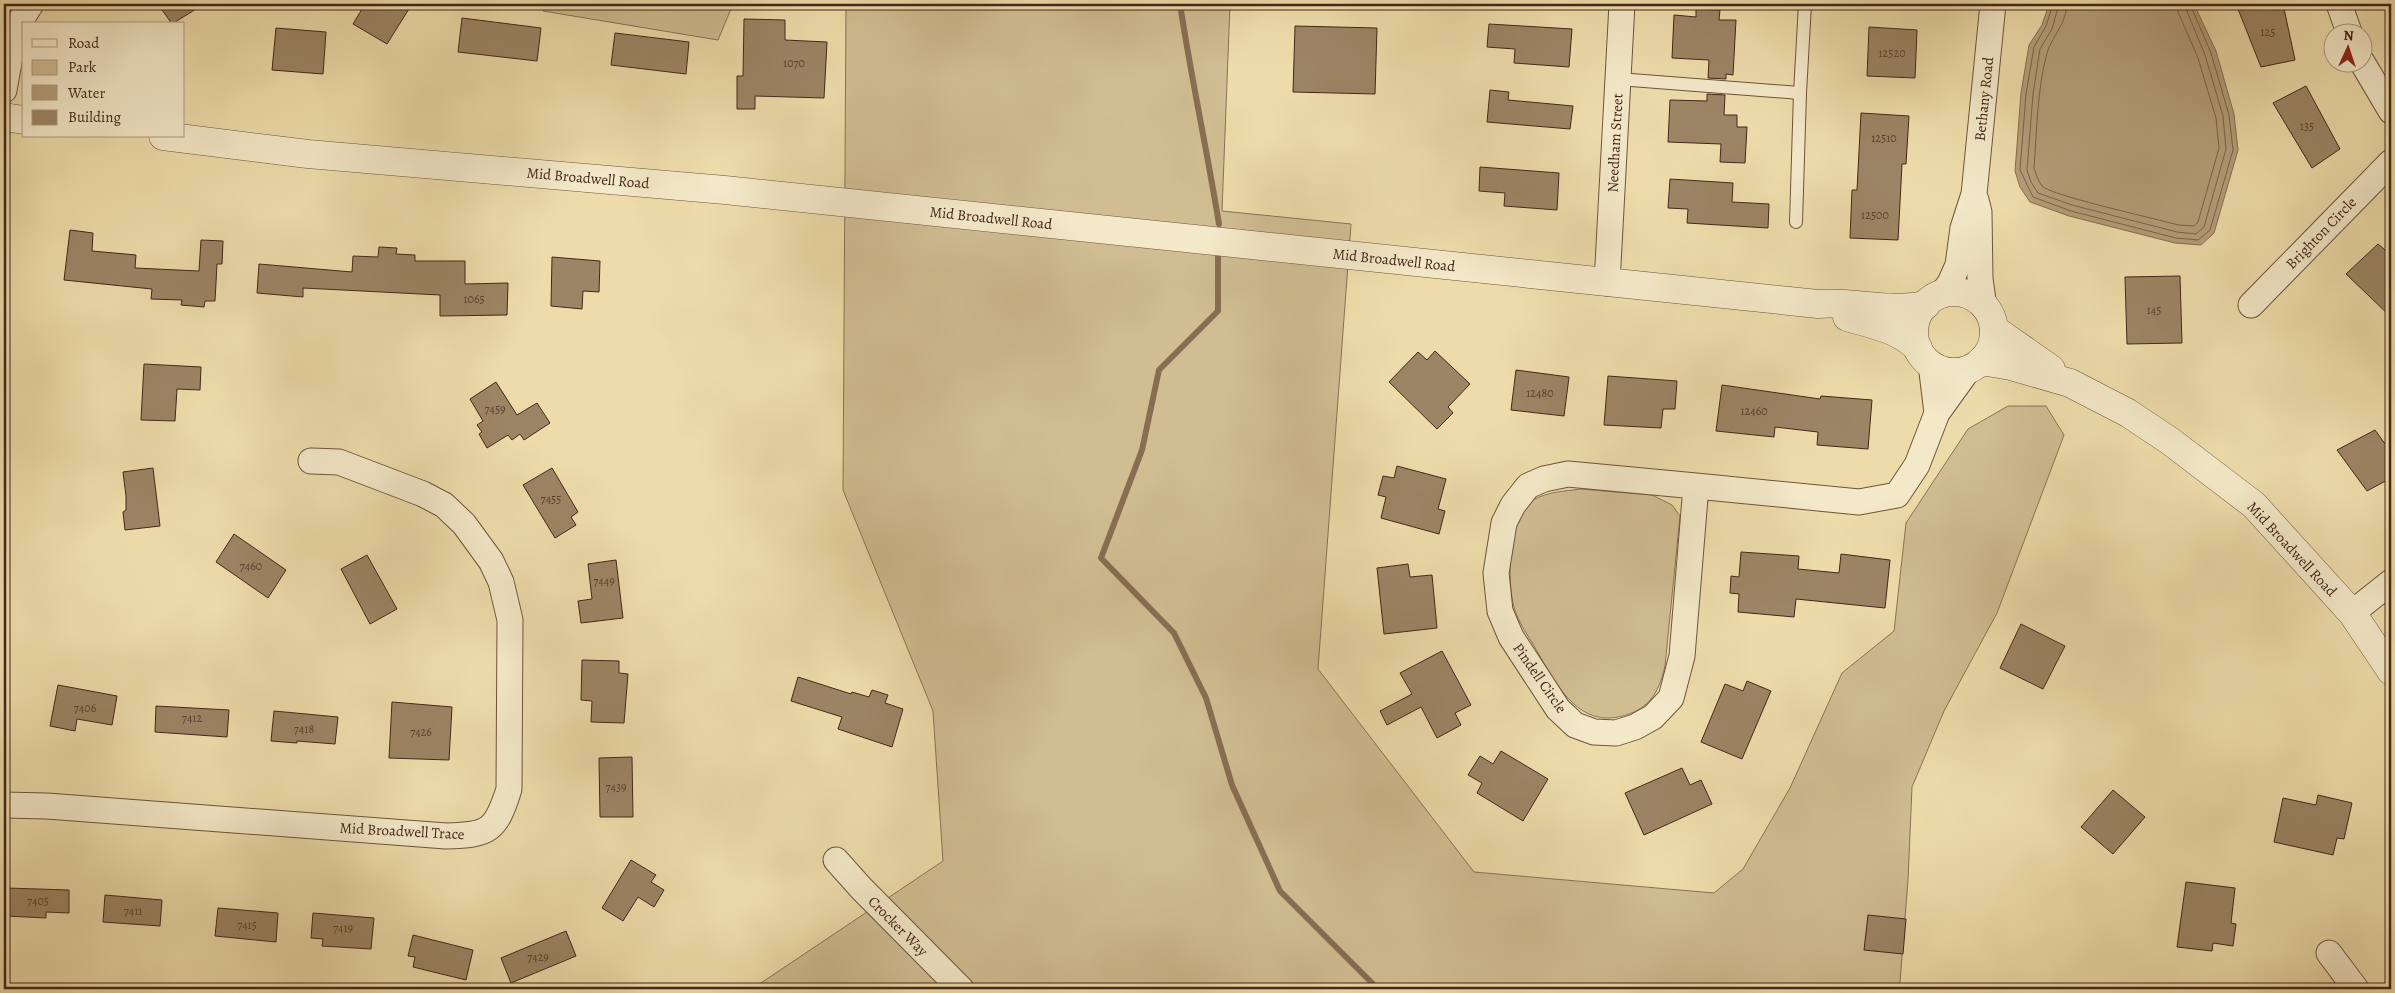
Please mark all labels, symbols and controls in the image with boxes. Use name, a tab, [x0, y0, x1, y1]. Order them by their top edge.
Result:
legend	[22, 22, 185, 138]
north arrow	[2322, 22, 2372, 72]
house number: 125	[2261, 24, 2275, 40]
text: N	[2343, 26, 2354, 45]
text: Road	[68, 33, 100, 53]
house number: 12520	[1878, 45, 1906, 61]
house number: 1070	[783, 55, 805, 71]
street label: Bethany Road	[1970, 55, 1998, 142]
text: Park	[68, 57, 97, 77]
text: Water	[67, 83, 105, 103]
street label: Needham Street	[1602, 93, 1628, 193]
text: Building	[68, 107, 121, 127]
house number: 135	[2300, 118, 2314, 134]
house number: 12510	[1871, 130, 1897, 146]
street label: Mid Broadwell Road	[526, 163, 651, 193]
street label: Brighton Circle	[2281, 192, 2361, 274]
street label: Mid Broadwell Road	[929, 202, 1054, 234]
house number: 12500	[1861, 207, 1889, 223]
street label: Mid Broadwell Road	[1332, 244, 1457, 276]
house number: 1065	[463, 291, 485, 307]
house number: 145	[2147, 302, 2161, 318]
house number: 12480	[1526, 385, 1554, 401]
house number: 7459	[484, 401, 506, 417]
house number: 12460	[1740, 403, 1768, 419]
house number: 7455	[541, 491, 561, 507]
street label: Mid Broadwell Road	[2243, 497, 2342, 602]
house number: 7460	[240, 558, 262, 574]
house number: 7449	[593, 573, 615, 589]
street label: Pindell Circle	[1508, 639, 1572, 717]
house number: 7406	[74, 700, 97, 716]
house number: 7412	[182, 710, 202, 726]
house number: 7418	[294, 721, 314, 737]
house number: 7426	[410, 724, 432, 740]
house number: 7439	[606, 779, 626, 795]
street label: Mid Broadwell Trace	[339, 818, 465, 844]
street label: Crocker Way	[864, 892, 933, 961]
house number: 7405	[27, 893, 49, 909]
house number: 7411	[124, 903, 142, 919]
house number: 7415	[237, 917, 257, 933]
house number: 7419	[333, 920, 353, 936]
house number: 7429	[527, 949, 549, 965]

